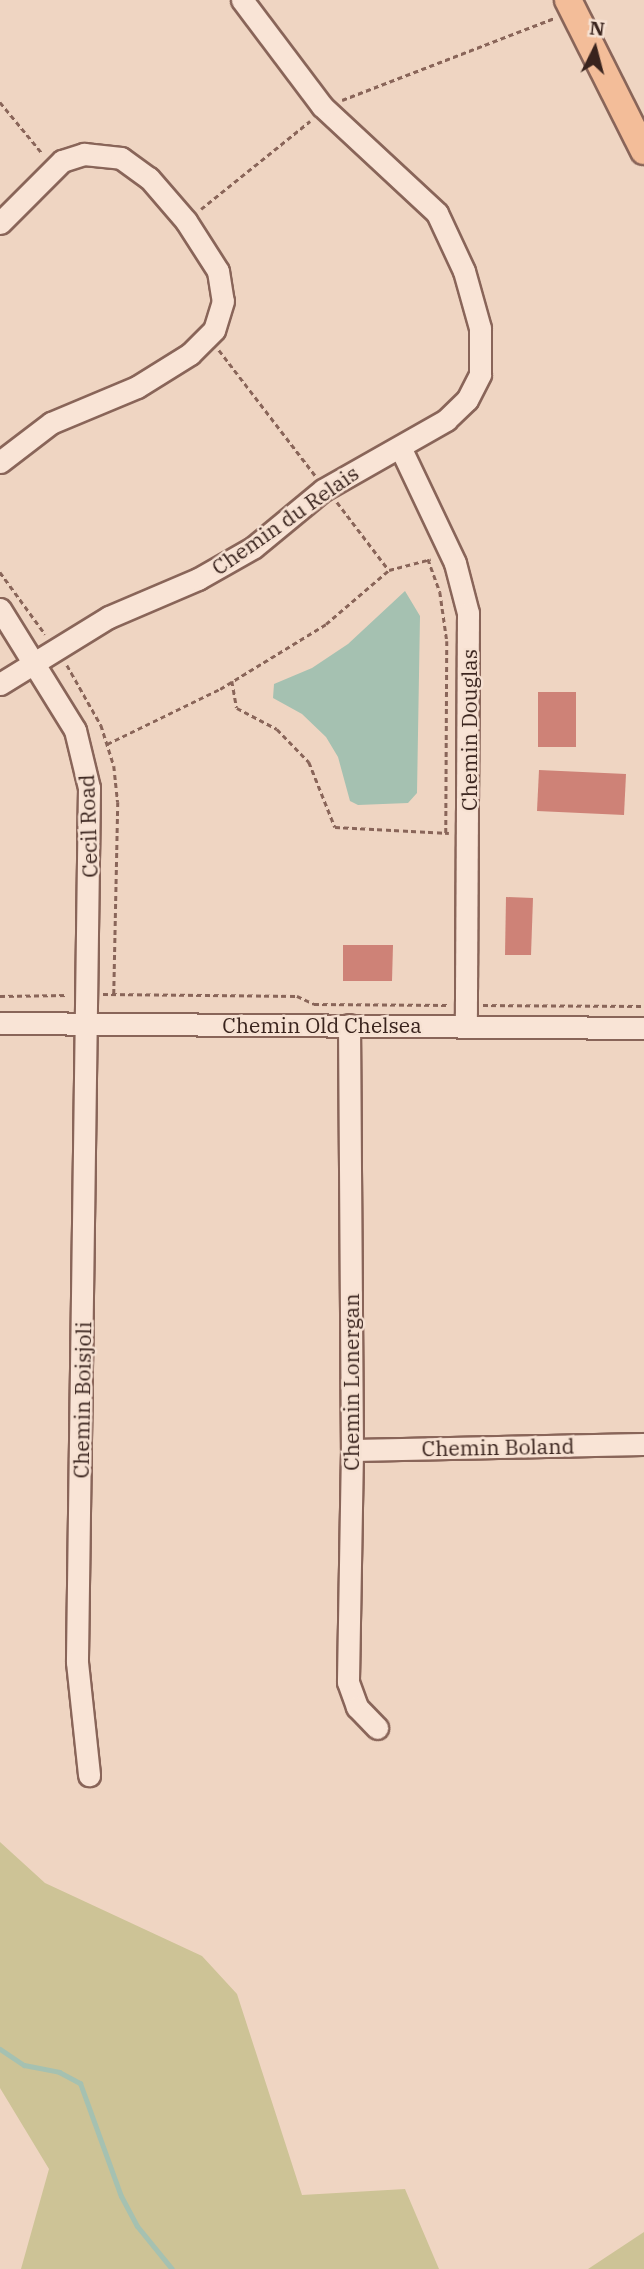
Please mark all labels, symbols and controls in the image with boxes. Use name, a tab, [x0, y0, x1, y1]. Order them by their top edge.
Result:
north arrow	[560, 14, 630, 84]
text: N	[588, 15, 606, 41]
street label: Chemin du Relais	[207, 460, 363, 580]
street label: Chemin Douglas	[456, 649, 482, 811]
street label: Cecil Road	[74, 774, 102, 878]
street label: Chemin Old Chelsea	[222, 1012, 422, 1038]
street label: Chemin Lonergan	[338, 1293, 364, 1471]
street label: Chemin Boisjoli	[68, 1321, 96, 1479]
street label: Chemin Boland	[421, 1433, 575, 1461]

